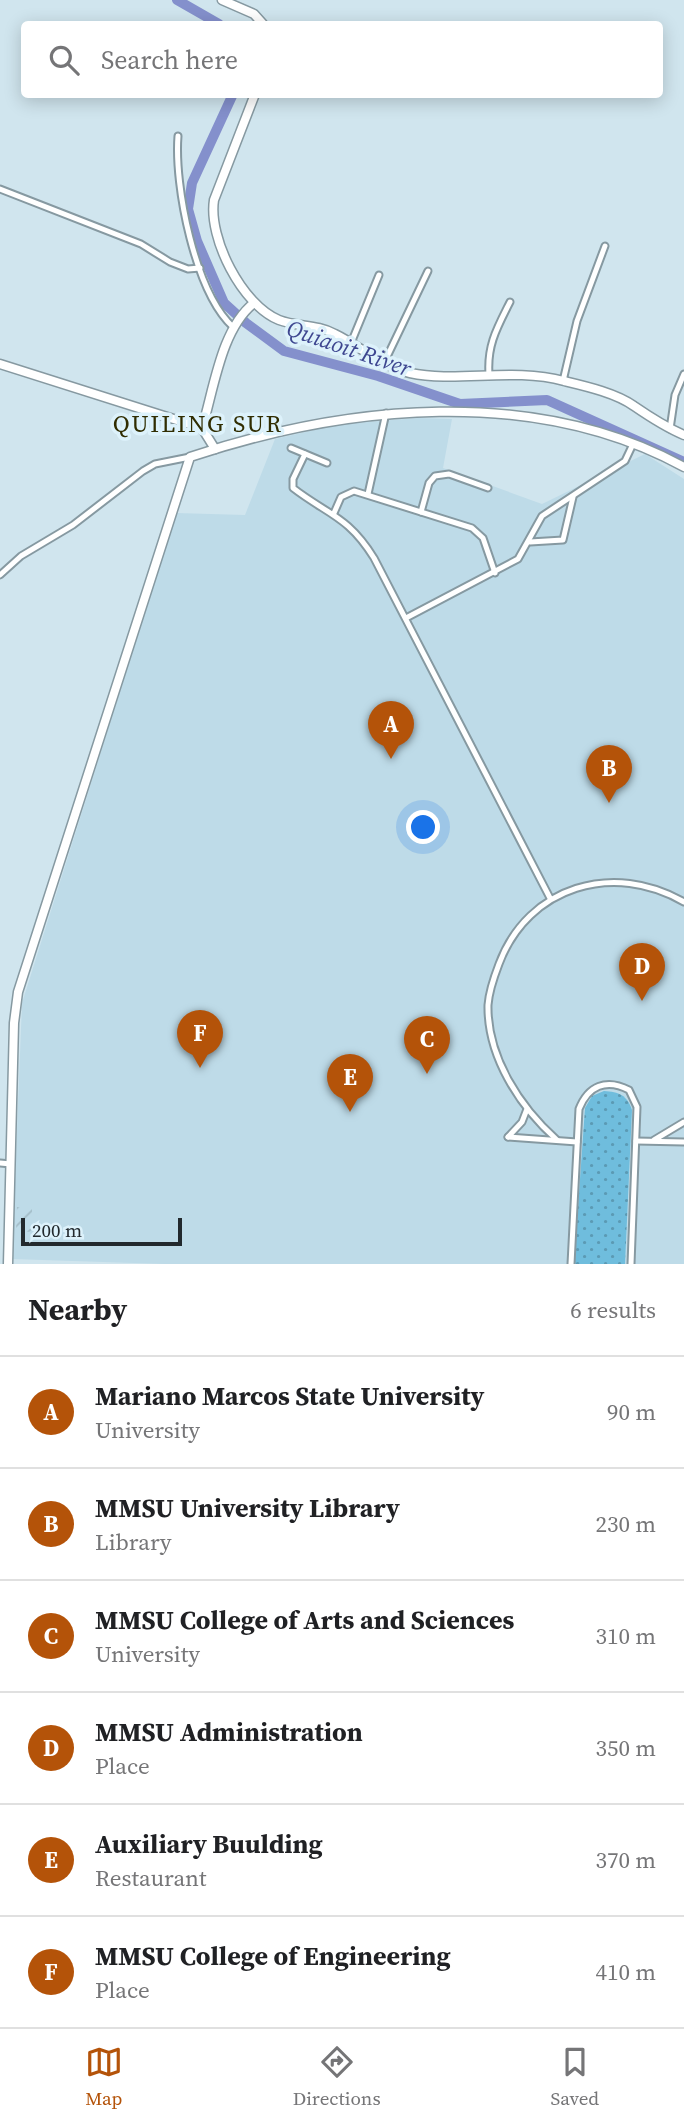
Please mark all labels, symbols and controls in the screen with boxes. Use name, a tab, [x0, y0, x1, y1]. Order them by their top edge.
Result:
search box	[21, 21, 663, 98]
icon: search	[45, 41, 83, 79]
text: Search here	[101, 42, 238, 78]
water label: Quiaoit River	[283, 312, 416, 384]
district label: QUILING SUR	[113, 407, 283, 440]
pin: A	[368, 701, 414, 759]
pin: B	[586, 745, 632, 803]
your location	[406, 810, 440, 844]
pin: D	[619, 943, 665, 1001]
pin: F	[177, 1010, 223, 1068]
pin: C	[404, 1016, 450, 1074]
pin: E	[327, 1054, 373, 1112]
scale bar	[21, 1215, 182, 1247]
text: 200 m	[32, 1217, 82, 1243]
text: Nearby	[28, 1289, 127, 1330]
text: 6 results	[570, 1294, 656, 1326]
text: Mariano Marcos State University	[95, 1378, 484, 1414]
text: A	[43, 1396, 59, 1428]
text: 90 m	[607, 1396, 656, 1428]
text: University	[95, 1414, 200, 1446]
text: MMSU University Library	[95, 1490, 400, 1526]
text: B	[44, 1508, 58, 1540]
text: 230 m	[595, 1508, 656, 1540]
text: Library	[95, 1526, 172, 1558]
text: MMSU College of Arts and Sciences	[95, 1602, 514, 1638]
text: C	[44, 1620, 58, 1652]
text: 310 m	[595, 1620, 656, 1652]
text: University	[95, 1638, 200, 1670]
text: MMSU Administration	[95, 1714, 363, 1750]
text: D	[43, 1732, 59, 1764]
text: 350 m	[595, 1732, 656, 1764]
text: Place	[95, 1750, 150, 1782]
text: Auxiliary Buulding	[95, 1826, 323, 1862]
text: E	[44, 1844, 58, 1876]
text: 370 m	[595, 1844, 656, 1876]
text: Restaurant	[95, 1862, 206, 1894]
text: MMSU College of Engineering	[95, 1938, 451, 1974]
text: F	[44, 1956, 58, 1988]
text: 410 m	[595, 1956, 656, 1988]
text: Place	[95, 1974, 150, 2006]
tab: Map	[85, 2043, 123, 2111]
tab: Directions	[293, 2043, 381, 2111]
tab: Saved	[550, 2043, 599, 2111]

